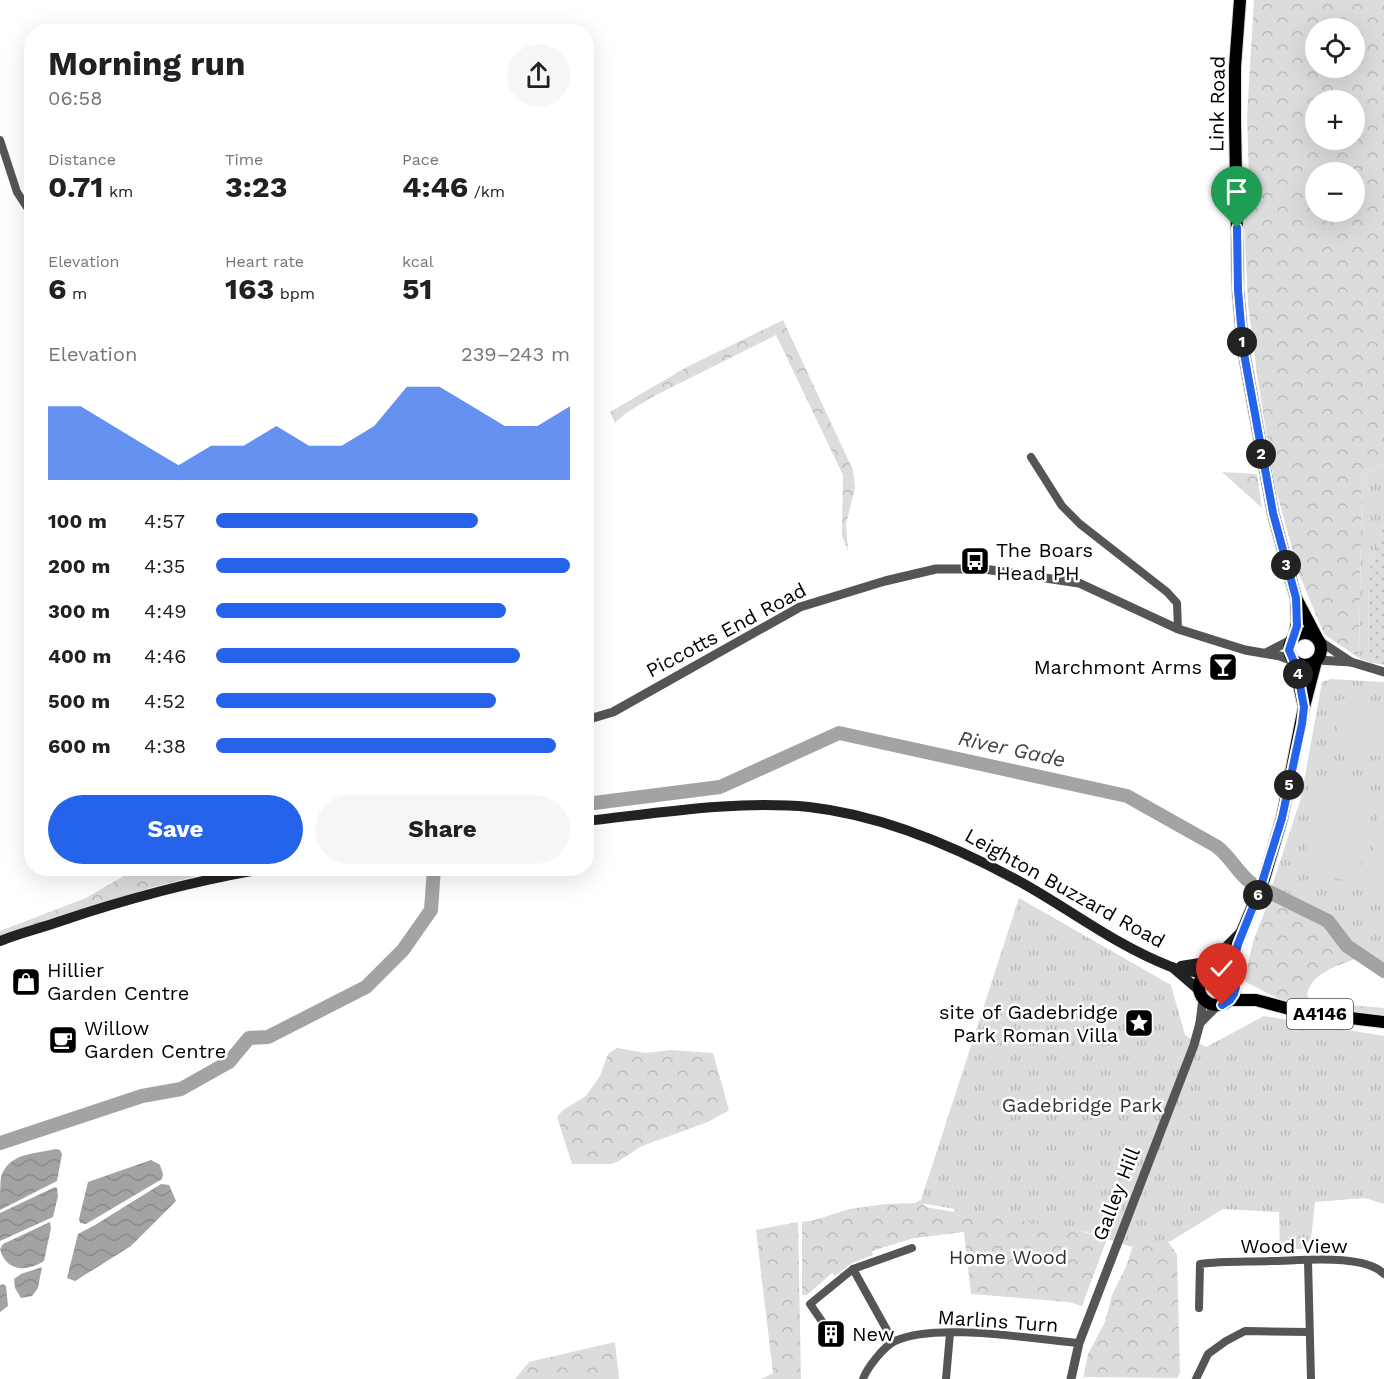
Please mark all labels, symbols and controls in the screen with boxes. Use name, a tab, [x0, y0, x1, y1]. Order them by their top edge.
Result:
map controls	[1305, 18, 1365, 222]
button: locate	[1305, 18, 1365, 78]
text: Morning run	[48, 44, 245, 83]
button: share	[507, 44, 570, 107]
street label: Link Road	[1204, 56, 1230, 152]
text: 06:58	[48, 86, 102, 110]
button: +	[1305, 90, 1365, 150]
text: Distance	[48, 150, 116, 169]
text: Time	[225, 150, 263, 169]
text: Pace	[402, 150, 439, 169]
button: −	[1305, 162, 1365, 222]
pin	[1211, 166, 1262, 228]
text: 0.71	[48, 169, 104, 204]
text: 3:23	[225, 169, 288, 204]
text: 4:46	[402, 169, 468, 204]
icon: arrive	[1220, 175, 1253, 208]
text: km	[104, 182, 133, 201]
text: /km	[468, 182, 505, 201]
text: Elevation	[48, 252, 119, 271]
text: Heart rate	[225, 252, 304, 271]
text: kcal	[402, 252, 434, 271]
text: 6	[48, 271, 66, 306]
text: 163	[225, 271, 274, 306]
text: 51	[402, 271, 432, 306]
text: m	[66, 284, 87, 303]
text: bpm	[274, 284, 315, 303]
pin: 1	[1227, 327, 1257, 357]
text: 1	[1239, 332, 1245, 351]
text: Elevation	[48, 342, 137, 366]
text: 239–243 m	[461, 342, 570, 366]
pin: 2	[1246, 439, 1276, 469]
text: 2	[1256, 444, 1266, 463]
text: 100 m	[48, 509, 107, 533]
text: 4:57	[144, 509, 185, 533]
place label: The Boars Head PH	[996, 538, 1093, 585]
bus stop icon: The Boars Head PH	[959, 545, 991, 577]
pin: 3	[1271, 550, 1301, 580]
text: 200 m	[48, 554, 110, 578]
text: 4:35	[144, 554, 185, 578]
text: 3	[1281, 555, 1291, 574]
street label: Piccotts End Road	[642, 578, 810, 682]
text: 300 m	[48, 599, 110, 623]
text: 4:49	[144, 599, 187, 623]
text: 400 m	[48, 644, 111, 668]
text: 4:46	[144, 644, 187, 668]
bar icon: Marchmont Arms	[1207, 651, 1239, 683]
place label: Marchmont Arms	[1034, 655, 1202, 679]
pin: 4	[1283, 659, 1313, 689]
text: 4	[1293, 664, 1303, 683]
text: 500 m	[48, 689, 110, 713]
text: 4:52	[144, 689, 185, 713]
water label: River Gade	[956, 725, 1068, 772]
text: 600 m	[48, 734, 111, 758]
text: 4:38	[144, 734, 186, 758]
pin: 5	[1274, 770, 1304, 800]
text: 5	[1284, 775, 1294, 794]
button: Save	[48, 795, 303, 864]
button: Share	[315, 795, 570, 864]
street label: Leighton Buzzard Road	[961, 823, 1169, 953]
pin: 6	[1243, 880, 1273, 910]
text: 6	[1253, 885, 1263, 904]
pin	[1196, 943, 1247, 1005]
icon: check	[1205, 952, 1238, 985]
place label: Hillier Garden Centre	[47, 958, 189, 1005]
shop icon: Hillier Garden Centre	[10, 966, 42, 998]
road number: A4146	[1287, 999, 1353, 1029]
place label: site of Gadebridge Park Roman Villa	[939, 1000, 1118, 1047]
place icon: site of Gadebridge Park Roman Villa	[1123, 1007, 1155, 1039]
place label: Willow Garden Centre	[84, 1016, 226, 1063]
cafe icon: Willow Garden Centre	[47, 1024, 79, 1056]
park label: Gadebridge Park	[1002, 1093, 1162, 1117]
street label: Galley Hill	[1087, 1144, 1145, 1244]
street label: Wood View	[1240, 1234, 1348, 1258]
park label: Home Wood	[949, 1245, 1067, 1269]
street label: Marlins Turn	[937, 1305, 1059, 1337]
building icon: New	[815, 1318, 847, 1350]
place label: New	[852, 1322, 895, 1346]

